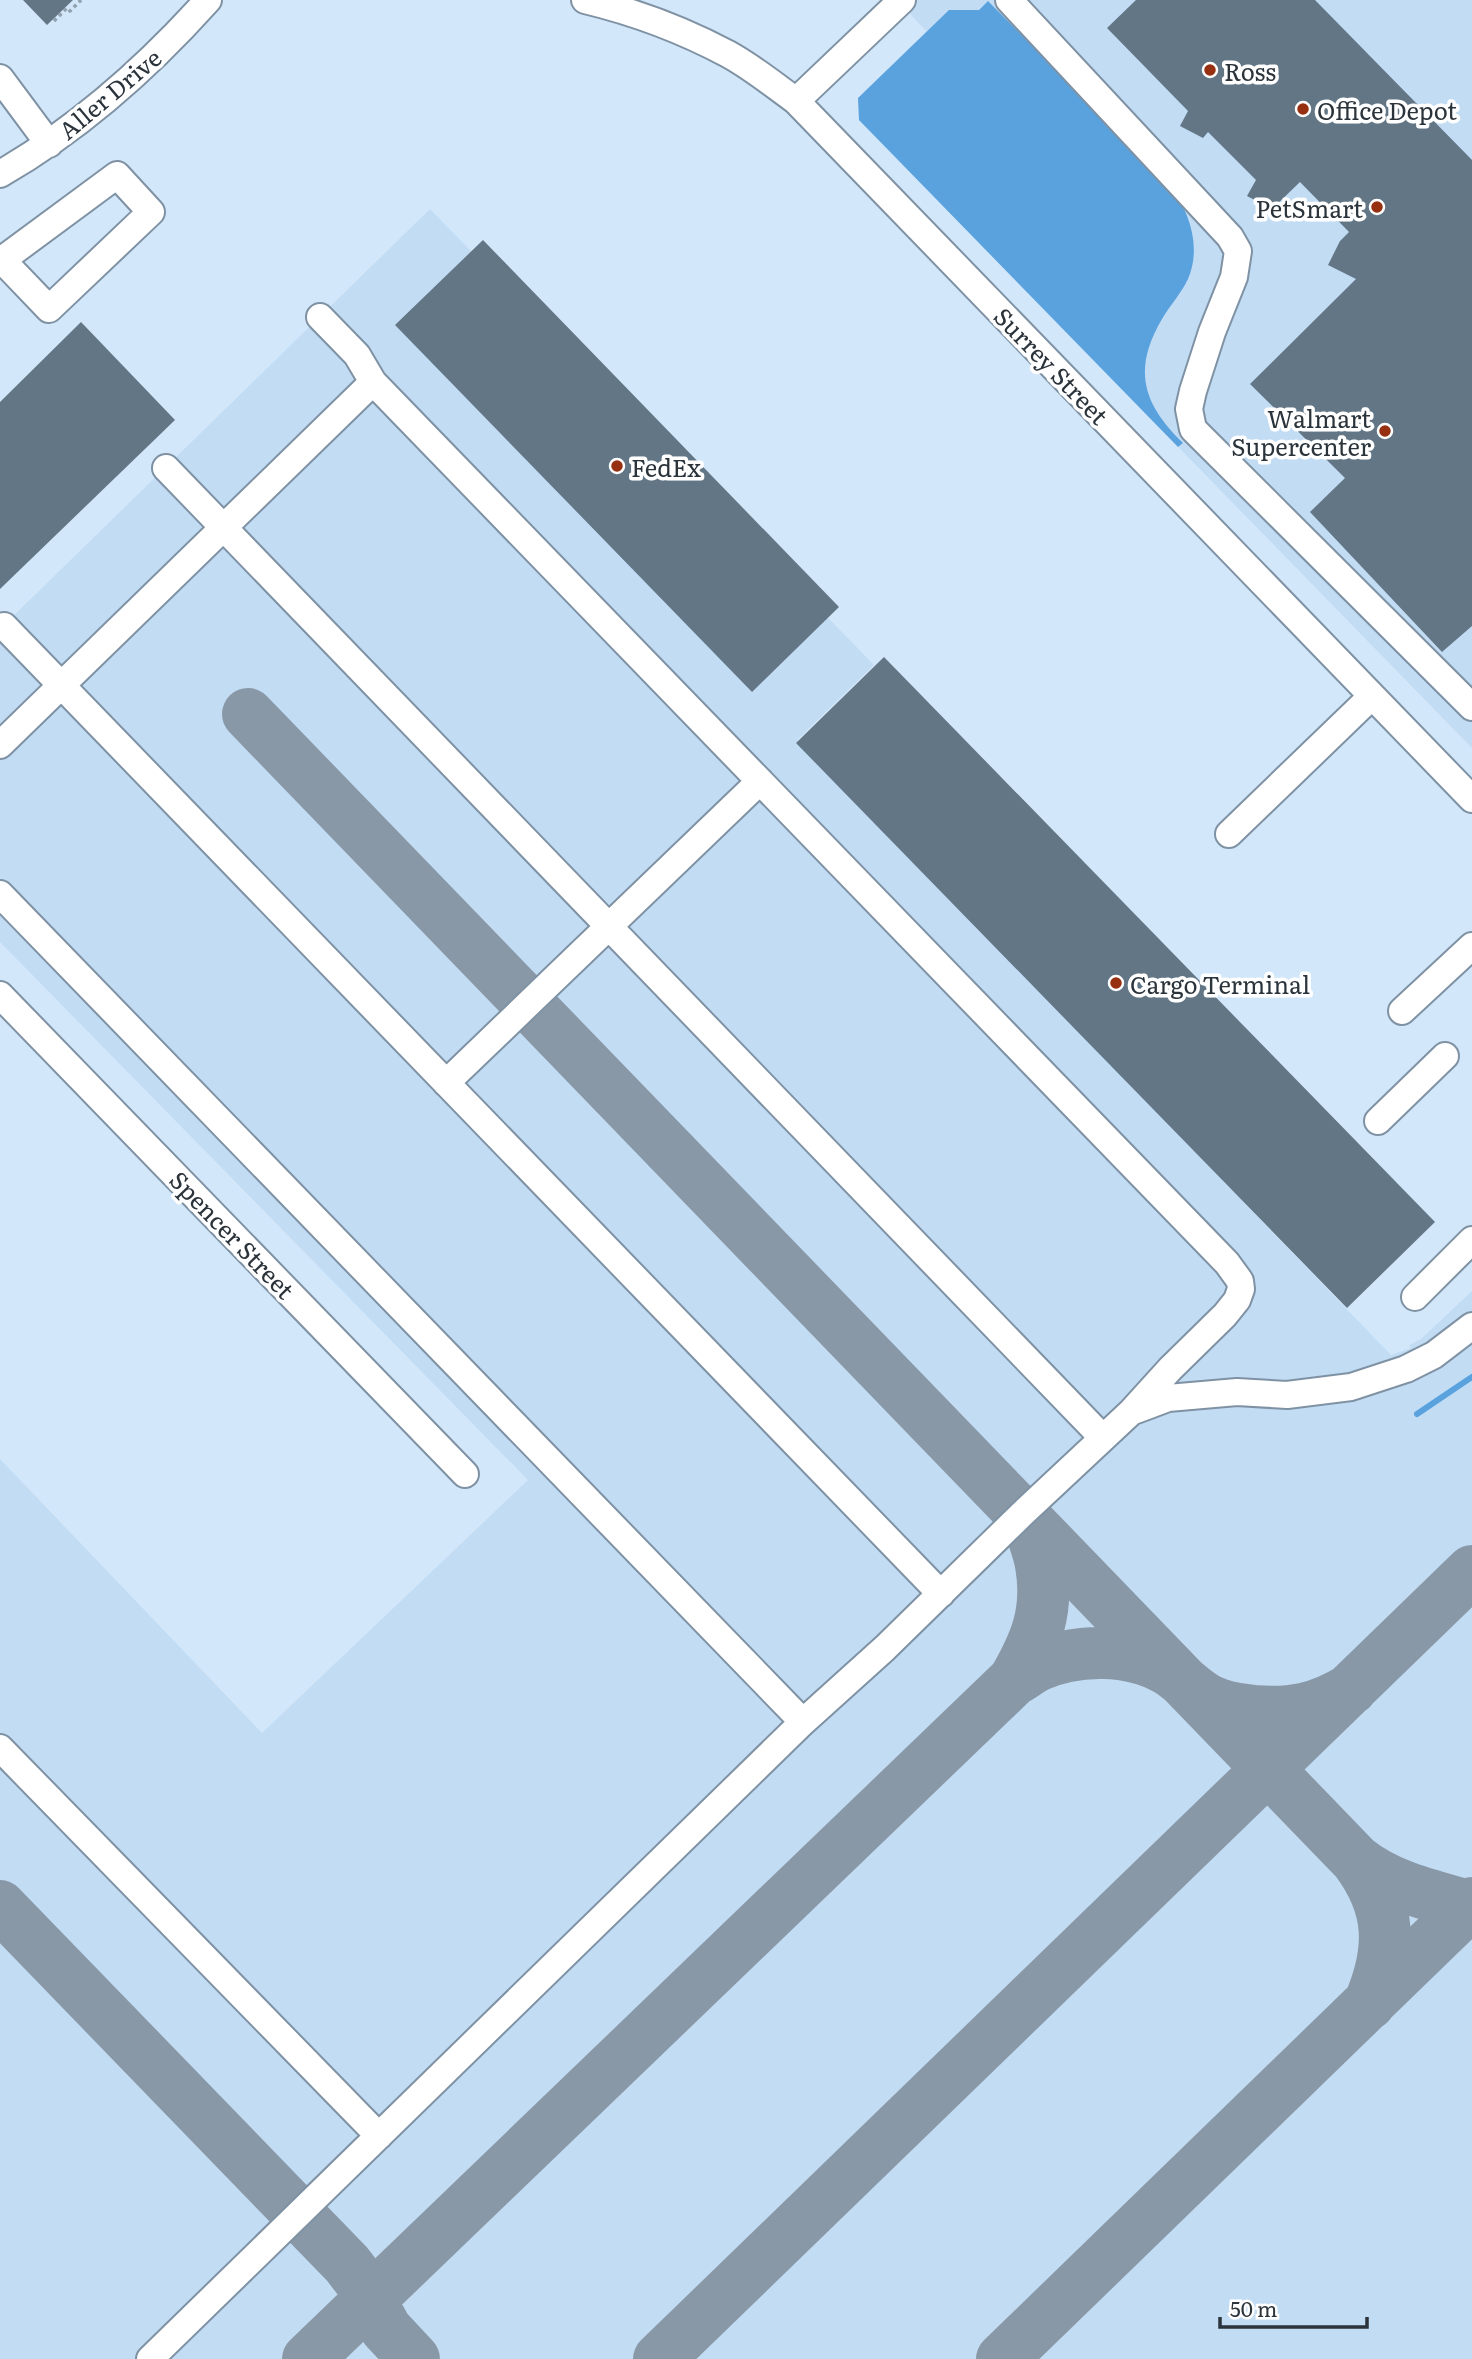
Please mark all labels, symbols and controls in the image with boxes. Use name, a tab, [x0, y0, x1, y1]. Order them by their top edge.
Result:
street label: Aller Drive	[50, 39, 168, 147]
place label: Ross	[1224, 53, 1276, 88]
marker: Ross	[1202, 62, 1218, 78]
place label: Office Depot	[1317, 92, 1457, 127]
marker: Office Depot	[1295, 101, 1311, 117]
place label: PetSmart	[1255, 190, 1363, 225]
marker: PetSmart	[1369, 199, 1385, 215]
street label: Surrey Street	[987, 298, 1117, 432]
place label: Walmart Supercenter	[1231, 400, 1372, 463]
marker: Walmart Supercenter	[1377, 423, 1393, 439]
place label: FedEx	[631, 449, 701, 484]
marker: FedEx	[609, 458, 625, 474]
place label: Cargo Terminal	[1130, 966, 1310, 1001]
marker: Cargo Terminal	[1108, 975, 1124, 991]
street label: Spencer Street	[163, 1162, 303, 1306]
scale bar	[1220, 2286, 1367, 2330]
text: 50 m	[1230, 2292, 1277, 2323]

